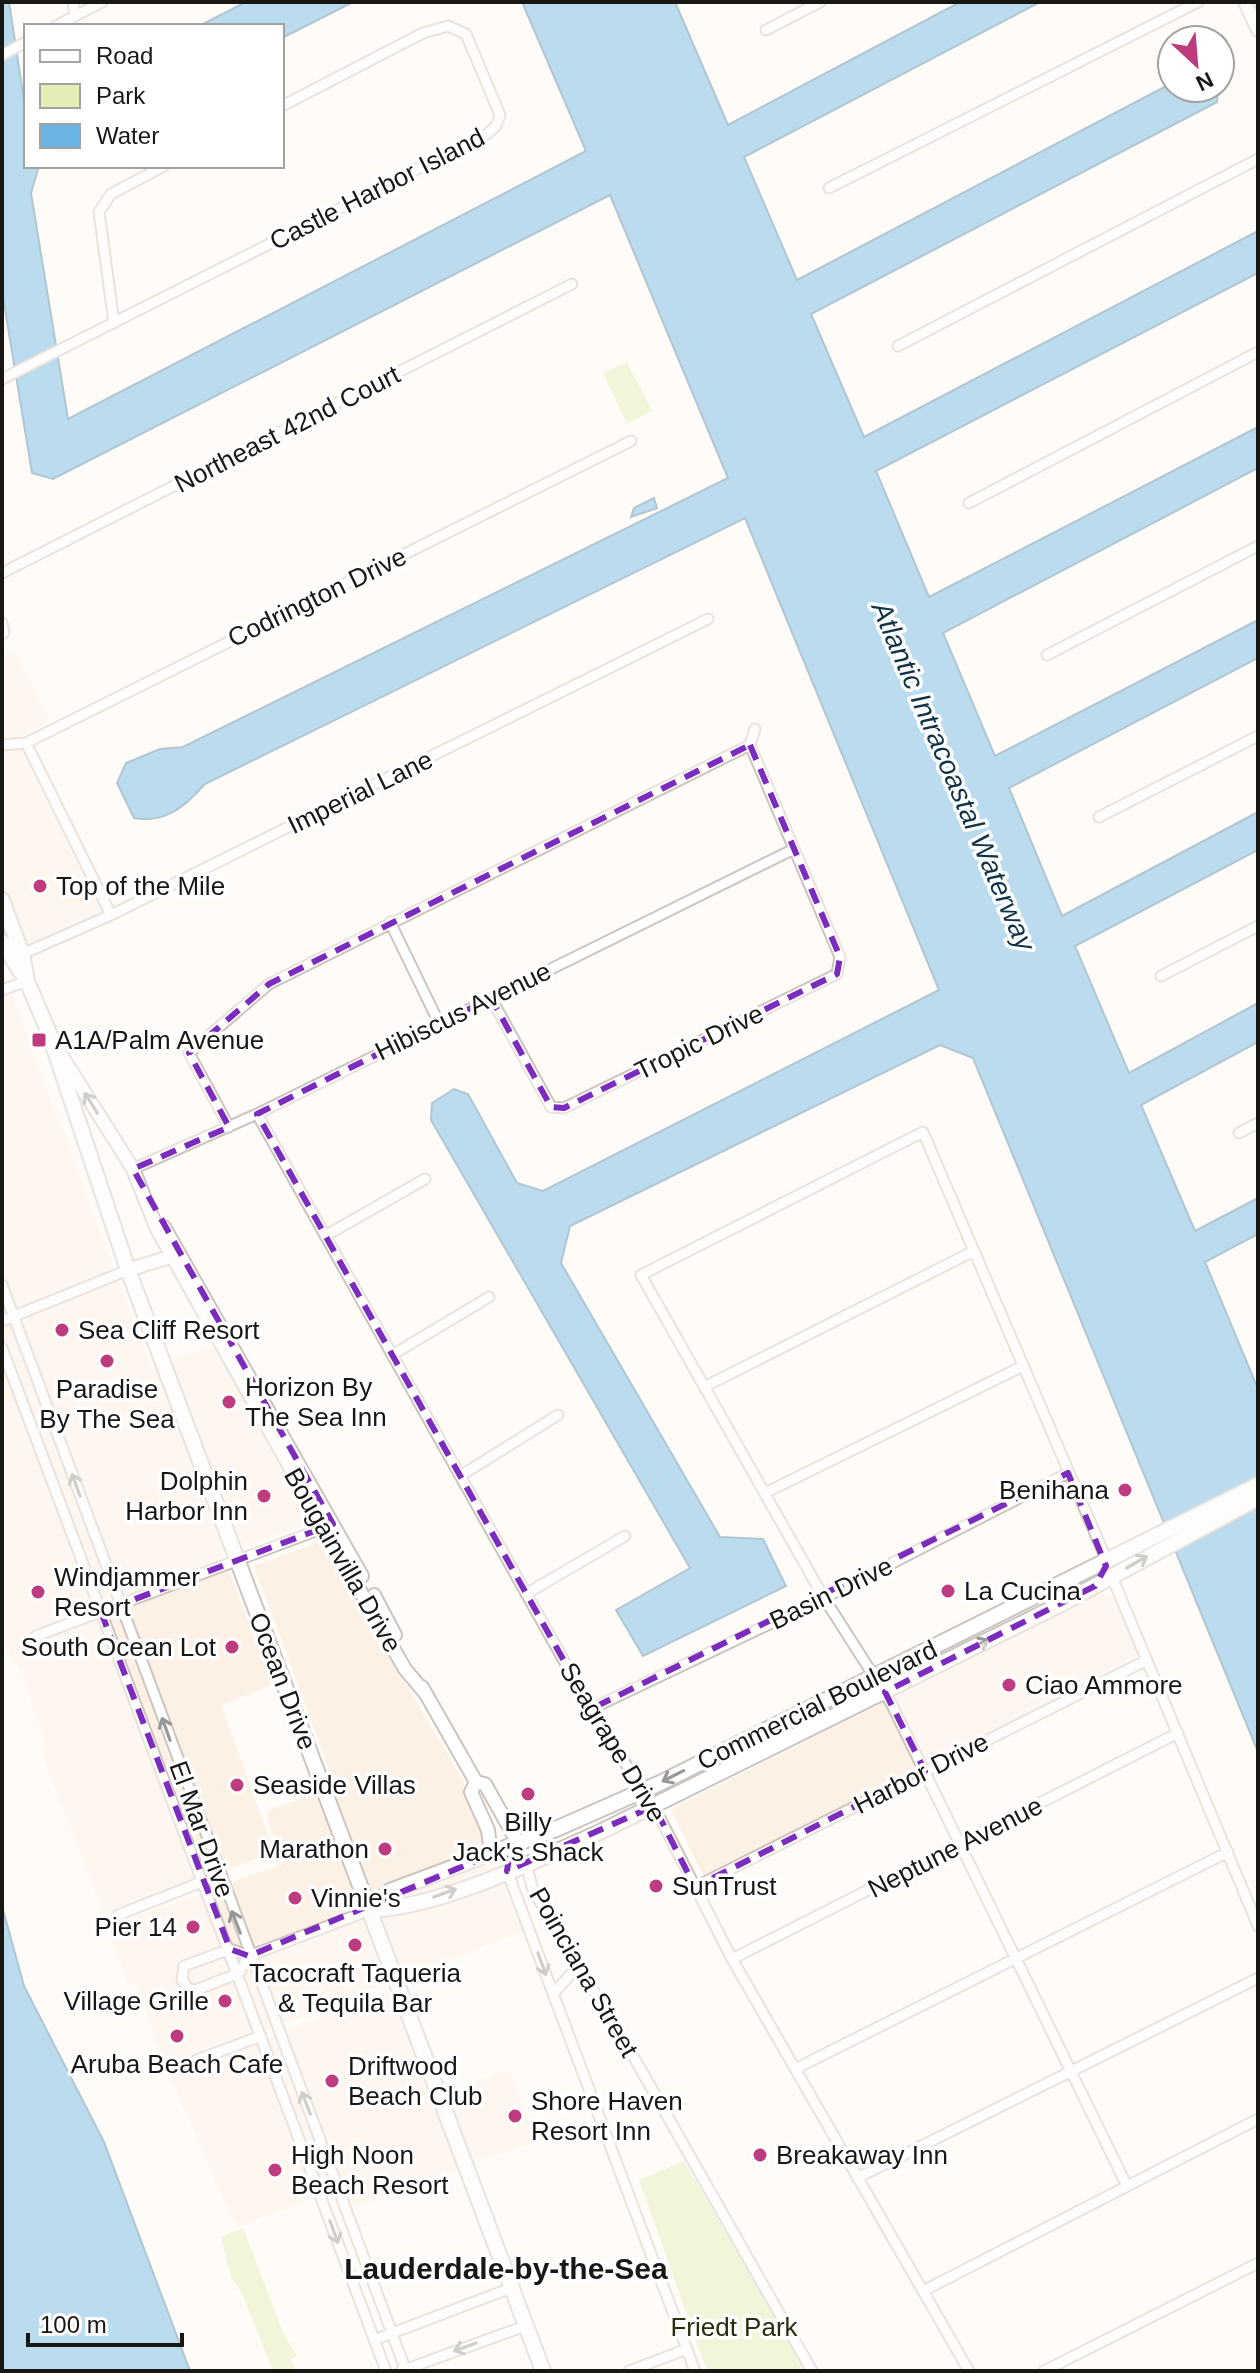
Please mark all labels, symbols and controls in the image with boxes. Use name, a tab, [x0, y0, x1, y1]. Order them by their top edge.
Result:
legend	[24, 24, 284, 168]
north arrow	[1156, 24, 1236, 104]
text: Road	[96, 42, 153, 69]
text: N	[1192, 67, 1217, 96]
text: Park	[96, 82, 146, 109]
text: Water	[96, 122, 159, 149]
street label: Castle Harbor Island	[265, 122, 489, 256]
street label: Northeast 42nd Court	[169, 359, 405, 499]
street label: Codrington Drive	[223, 541, 411, 653]
water label: Atlantic Intracoastal Waterway	[865, 595, 1042, 957]
street label: Imperial Lane	[283, 744, 437, 840]
place label: Top of the Mile	[56, 871, 225, 901]
marker: Top of the Mile	[31, 877, 49, 895]
street label: Hibiscus Avenue	[370, 955, 556, 1067]
street label: Tropic Drive	[630, 998, 768, 1086]
place label: A1A/Palm Avenue	[55, 1025, 264, 1055]
marker: A1A/Palm Avenue	[30, 1031, 48, 1049]
one-way arrow	[83, 1092, 99, 1115]
place label: Sea Cliff Resort	[78, 1315, 260, 1345]
marker: Sea Cliff Resort	[53, 1321, 71, 1339]
marker: Paradise By The Sea	[98, 1352, 116, 1370]
place label: Horizon By The Sea Inn	[245, 1372, 387, 1432]
place label: Paradise By The Sea	[39, 1374, 175, 1434]
marker: Horizon By The Sea Inn	[220, 1393, 238, 1411]
street label: Bougainvilla Drive	[278, 1462, 408, 1658]
place label: Dolphin Harbor Inn	[125, 1466, 248, 1526]
one-way arrow	[68, 1473, 83, 1498]
place label: Benihana	[999, 1475, 1110, 1505]
marker: Benihana	[1116, 1481, 1134, 1499]
marker: Dolphin Harbor Inn	[255, 1487, 273, 1505]
street label: Basin Drive	[765, 1550, 897, 1636]
one-way arrow	[1125, 1554, 1148, 1570]
place label: Windjammer Resort	[54, 1562, 200, 1622]
place label: La Cucina	[964, 1576, 1082, 1606]
marker: La Cucina	[939, 1582, 957, 1600]
marker: Windjammer Resort	[29, 1583, 47, 1601]
street label: Ocean Drive	[243, 1608, 323, 1754]
place label: South Ocean Lot	[21, 1632, 217, 1662]
street label: Commercial Boulevard	[692, 1634, 942, 1776]
one-way arrow	[966, 1637, 990, 1653]
marker: South Ocean Lot	[223, 1638, 241, 1656]
street label: Seagrape Drive	[554, 1657, 672, 1827]
place label: Ciao Ammore	[1025, 1670, 1183, 1700]
marker: Ciao Ammore	[1000, 1676, 1018, 1694]
one-way arrow	[158, 1717, 173, 1742]
street label: Harbor Drive	[849, 1726, 993, 1820]
street label: El Mar Drive	[163, 1757, 241, 1901]
one-way arrow	[662, 1769, 686, 1784]
place label: Seaside Villas	[253, 1770, 416, 1800]
marker: Seaside Villas	[228, 1776, 246, 1794]
marker: Billy Jack's Shack	[519, 1785, 537, 1803]
street label: Neptune Avenue	[863, 1790, 1047, 1904]
place label: Billy Jack's Shack	[453, 1807, 604, 1867]
place label: Marathon	[259, 1834, 369, 1864]
marker: Marathon	[376, 1840, 394, 1858]
place label: SunTrust	[672, 1871, 777, 1901]
marker: SunTrust	[647, 1877, 665, 1895]
street label: Poinciana Street	[523, 1882, 645, 2063]
place label: Vinnie's	[311, 1883, 401, 1913]
one-way arrow	[432, 1885, 457, 1900]
marker: Vinnie's	[286, 1889, 304, 1907]
one-way arrow	[228, 1910, 242, 1935]
place label: Pier 14	[95, 1912, 177, 1942]
marker: Pier 14	[184, 1918, 202, 1936]
marker: Tacocraft Taqueria & Tequila Bar	[346, 1936, 364, 1954]
one-way arrow	[536, 1951, 551, 1976]
place label: Tacocraft Taqueria & Tequila Bar	[249, 1958, 462, 2018]
place label: Village Grille	[64, 1986, 209, 2016]
marker: Village Grille	[216, 1992, 234, 2010]
marker: Aruba Beach Cafe	[168, 2027, 186, 2045]
place label: Aruba Beach Cafe	[71, 2049, 283, 2079]
place label: Driftwood Beach Club	[348, 2051, 482, 2111]
marker: Driftwood Beach Club	[323, 2072, 341, 2090]
place label: Shore Haven Resort Inn	[531, 2086, 683, 2146]
one-way arrow	[298, 2091, 312, 2115]
marker: Shore Haven Resort Inn	[506, 2107, 524, 2125]
place label: High Noon Beach Resort	[291, 2140, 449, 2200]
place label: Breakaway Inn	[776, 2140, 948, 2170]
marker: Breakaway Inn	[751, 2146, 769, 2164]
marker: High Noon Beach Resort	[266, 2161, 284, 2179]
one-way arrow	[328, 2219, 343, 2244]
district label: Lauderdale-by-the-Sea	[344, 2252, 668, 2285]
scale bar	[28, 2297, 182, 2347]
text: 100 m	[40, 2311, 107, 2338]
park label: Friedt Park	[670, 2312, 799, 2342]
one-way arrow	[453, 2341, 478, 2356]

